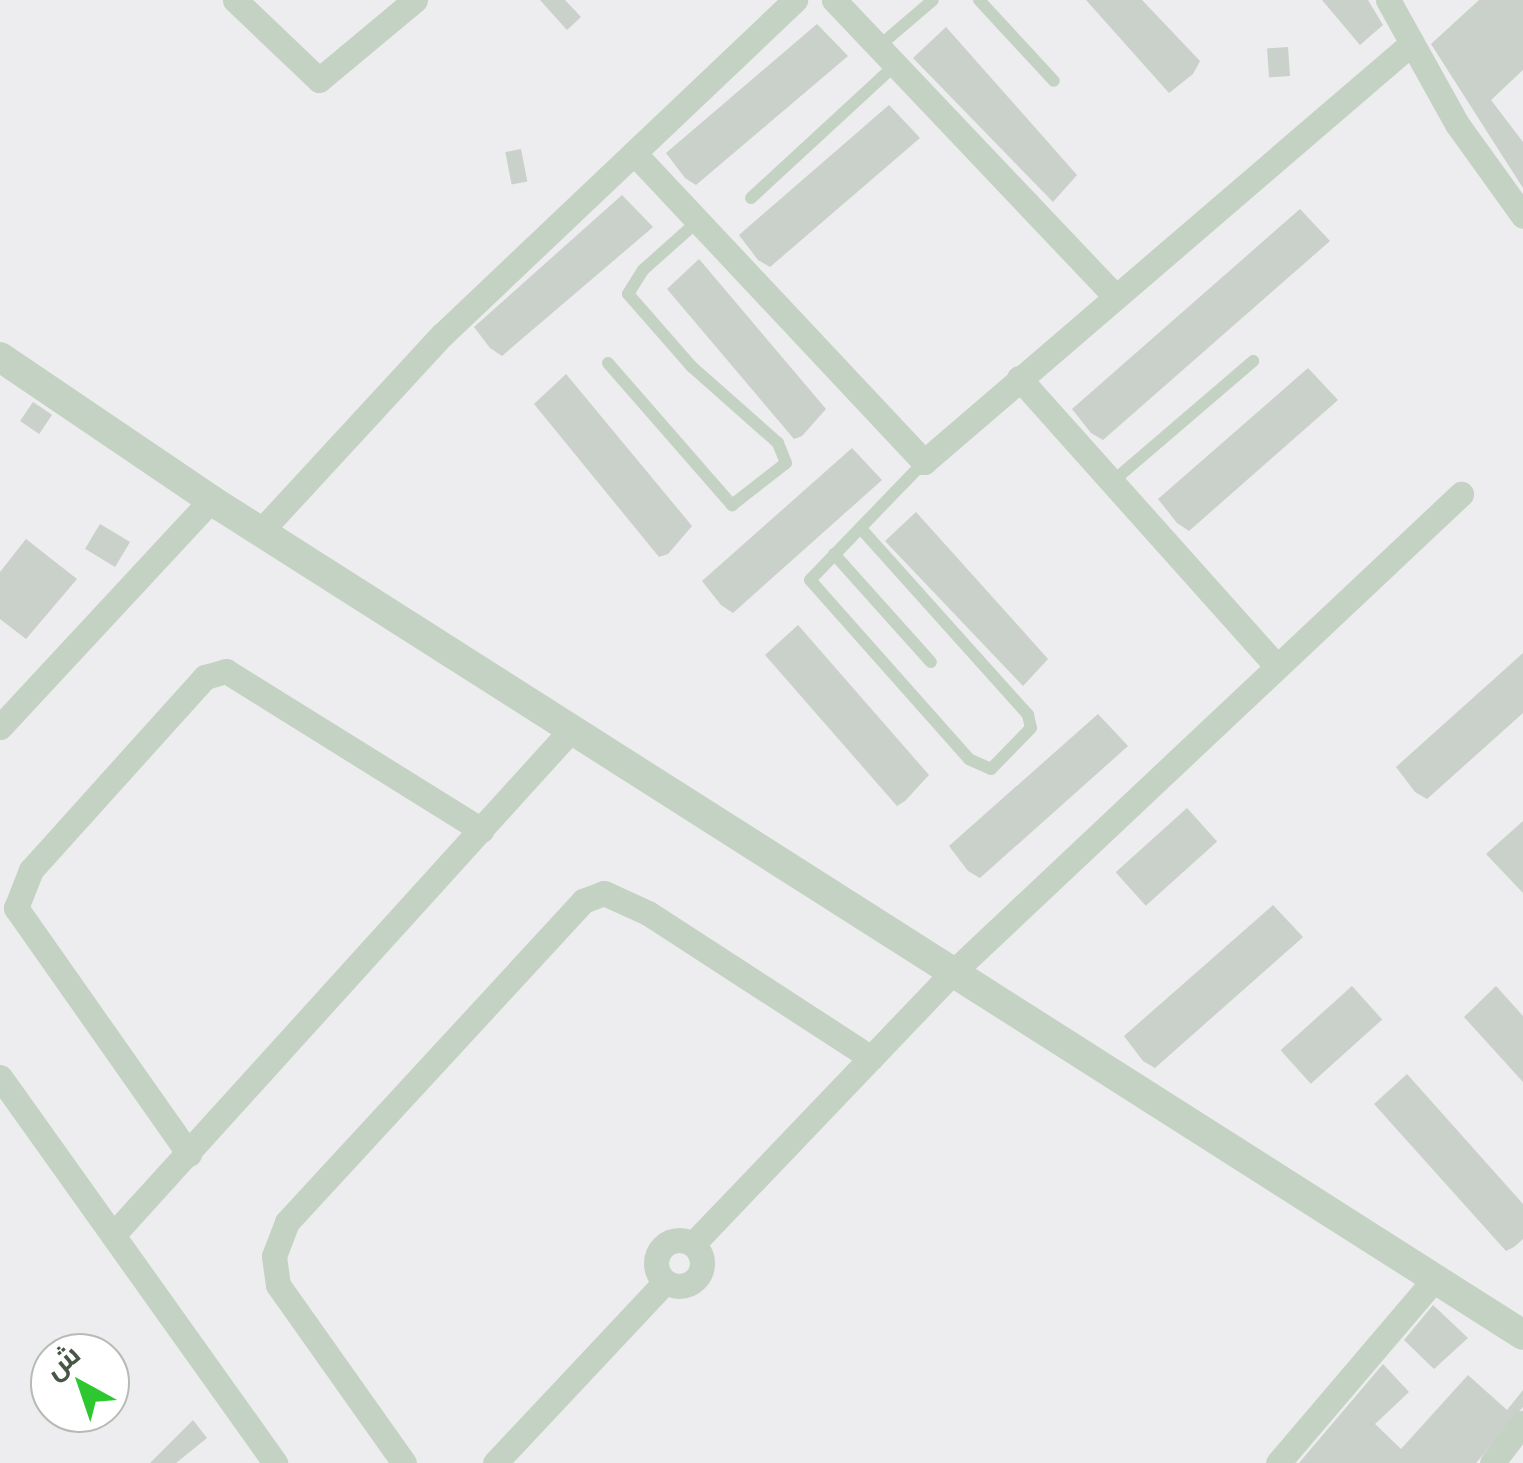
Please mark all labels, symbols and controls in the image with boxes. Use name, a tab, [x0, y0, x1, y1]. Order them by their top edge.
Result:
north arrow	[30, 1333, 130, 1433]
text: ش	[36, 1335, 87, 1387]

